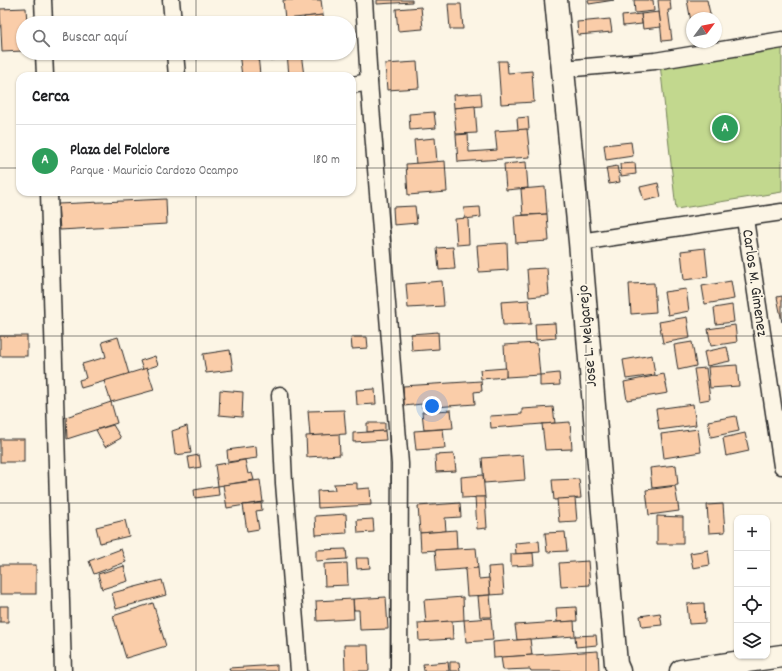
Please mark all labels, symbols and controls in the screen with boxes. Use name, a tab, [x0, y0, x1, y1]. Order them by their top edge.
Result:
north arrow	[686, 12, 722, 48]
search box	[16, 16, 356, 60]
icon: search	[30, 27, 52, 49]
text: Buscar aquí	[62, 27, 127, 49]
text: Cerca	[32, 86, 69, 110]
pin: A	[712, 113, 738, 143]
text: Plaza del Folclore	[70, 140, 170, 162]
text: A	[41, 151, 49, 170]
text: 180 m	[313, 151, 340, 170]
text: Parque · Mauricio Cardozo Ocampo	[70, 162, 238, 181]
street label: Carlos M. Gimenez	[735, 228, 773, 338]
street label: Jose L. Melgarejo	[572, 284, 604, 388]
your location	[422, 396, 442, 416]
map controls	[734, 515, 770, 659]
button: +	[734, 515, 770, 551]
button: −	[734, 551, 770, 587]
button: locate	[734, 587, 770, 623]
button: layers	[734, 623, 770, 659]

